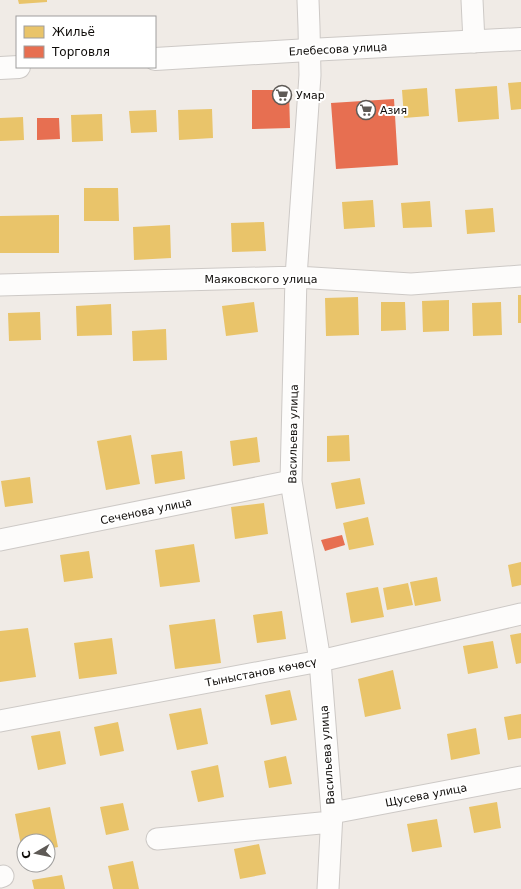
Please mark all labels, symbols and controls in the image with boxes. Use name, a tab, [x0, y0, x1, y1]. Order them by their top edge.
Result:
legend	[16, 16, 156, 68]
text: Жильё	[52, 25, 95, 39]
street label: Елебесова улица	[288, 40, 388, 59]
text: Торговля	[51, 45, 110, 59]
supermarket icon: Умар	[271, 84, 293, 106]
place label: Умар	[296, 89, 325, 102]
supermarket icon: Азия	[355, 99, 377, 121]
place label: Азия	[380, 104, 407, 117]
street label: Маяковского улица	[204, 273, 318, 286]
street label: Васильева улица	[286, 384, 301, 484]
street label: Сеченова улица	[99, 495, 193, 528]
street label: Тыныстанов көчөсү	[203, 655, 319, 690]
street label: Васильева улица	[318, 705, 337, 805]
street label: Щусева улица	[384, 781, 468, 810]
north arrow	[16, 833, 56, 873]
text: С	[20, 849, 34, 859]

